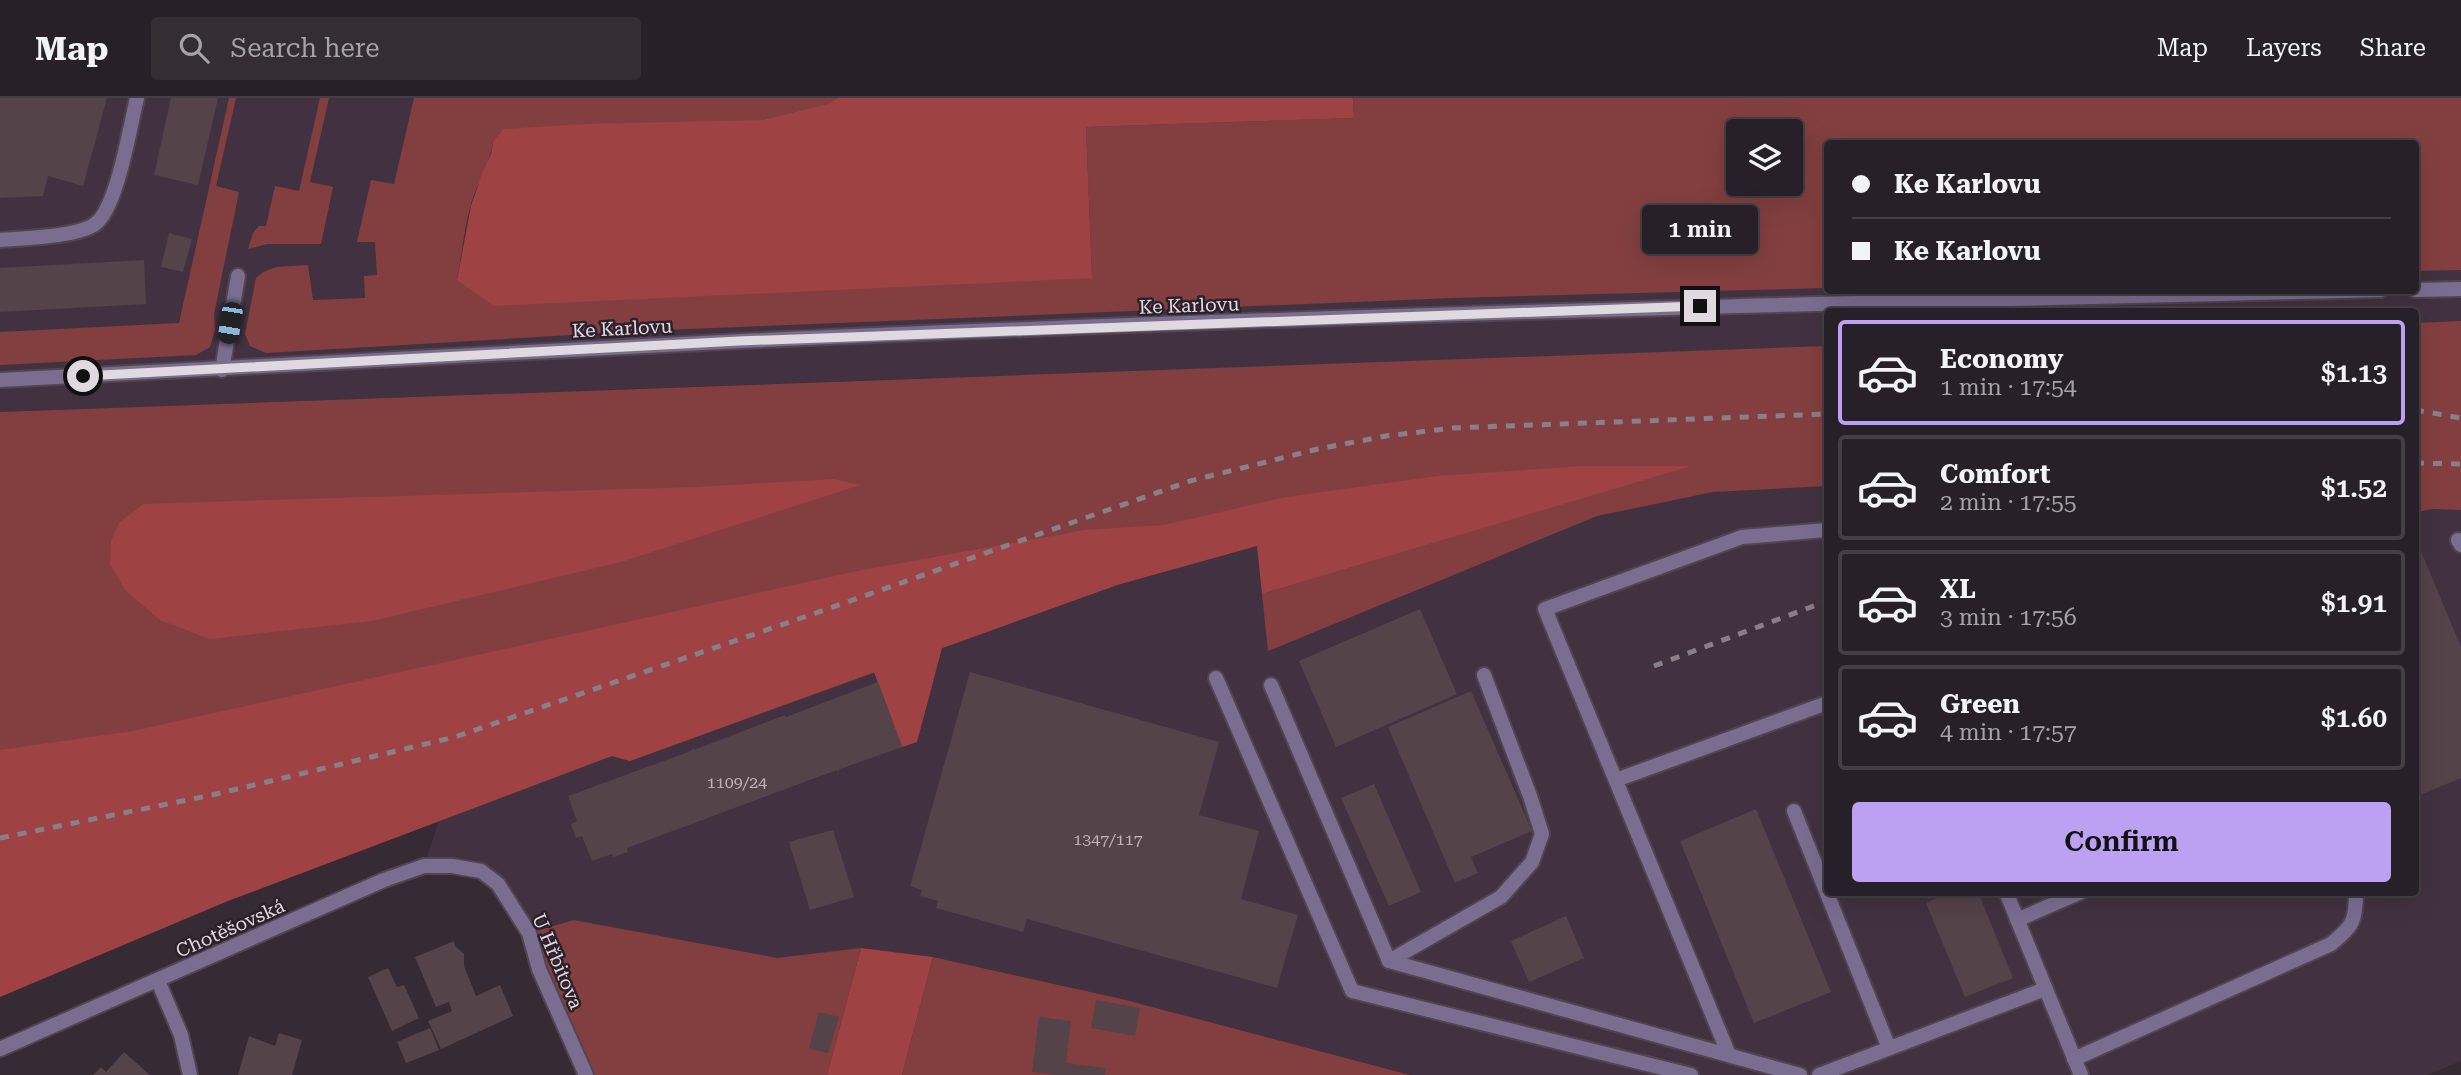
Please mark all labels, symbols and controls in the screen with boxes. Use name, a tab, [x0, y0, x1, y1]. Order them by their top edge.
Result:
search box	[151, 17, 641, 80]
text: Map	[35, 29, 109, 68]
icon: search	[175, 29, 213, 67]
text: Search here	[231, 33, 380, 63]
text: Map	[2157, 34, 2208, 62]
text: Layers	[2246, 34, 2322, 62]
text: Share	[2360, 34, 2426, 62]
map controls	[1726, 119, 1803, 196]
button: layers	[1726, 119, 1803, 196]
text: Ke Karlovu	[1894, 169, 2041, 199]
callout: 1 min	[1642, 204, 1758, 254]
text: 1 min	[1668, 216, 1732, 243]
text: Ke Karlovu	[1894, 236, 2041, 266]
route end	[1684, 290, 1716, 322]
street label: Ke Karlovu	[1138, 292, 1240, 319]
car	[217, 301, 244, 345]
street label: Ke Karlovu	[571, 314, 673, 343]
icon: car	[1856, 341, 1919, 404]
text: Economy	[1940, 344, 2063, 374]
text: $1.13	[2321, 358, 2387, 388]
route start	[67, 360, 99, 392]
text: 1 min · 17:54	[1940, 374, 2077, 401]
icon: car	[1856, 456, 1919, 519]
text: Comfort	[1940, 459, 2050, 489]
text: $1.52	[2321, 473, 2387, 503]
text: 2 min · 17:55	[1940, 489, 2077, 516]
icon: car	[1856, 571, 1919, 634]
text: XL	[1940, 574, 1976, 604]
text: $1.91	[2321, 588, 2387, 618]
text: 3 min · 17:56	[1940, 604, 2077, 631]
icon: car	[1856, 686, 1919, 749]
text: Green	[1940, 689, 2020, 719]
text: $1.60	[2321, 703, 2387, 733]
text: 4 min · 17:57	[1940, 719, 2077, 746]
house number: 1109/24	[707, 773, 767, 792]
button: Confirm	[1852, 802, 2391, 882]
house number: 1347/117	[1073, 830, 1143, 849]
street label: Chotěšovská	[172, 894, 289, 963]
street label: U Hřbitova	[527, 910, 588, 1013]

